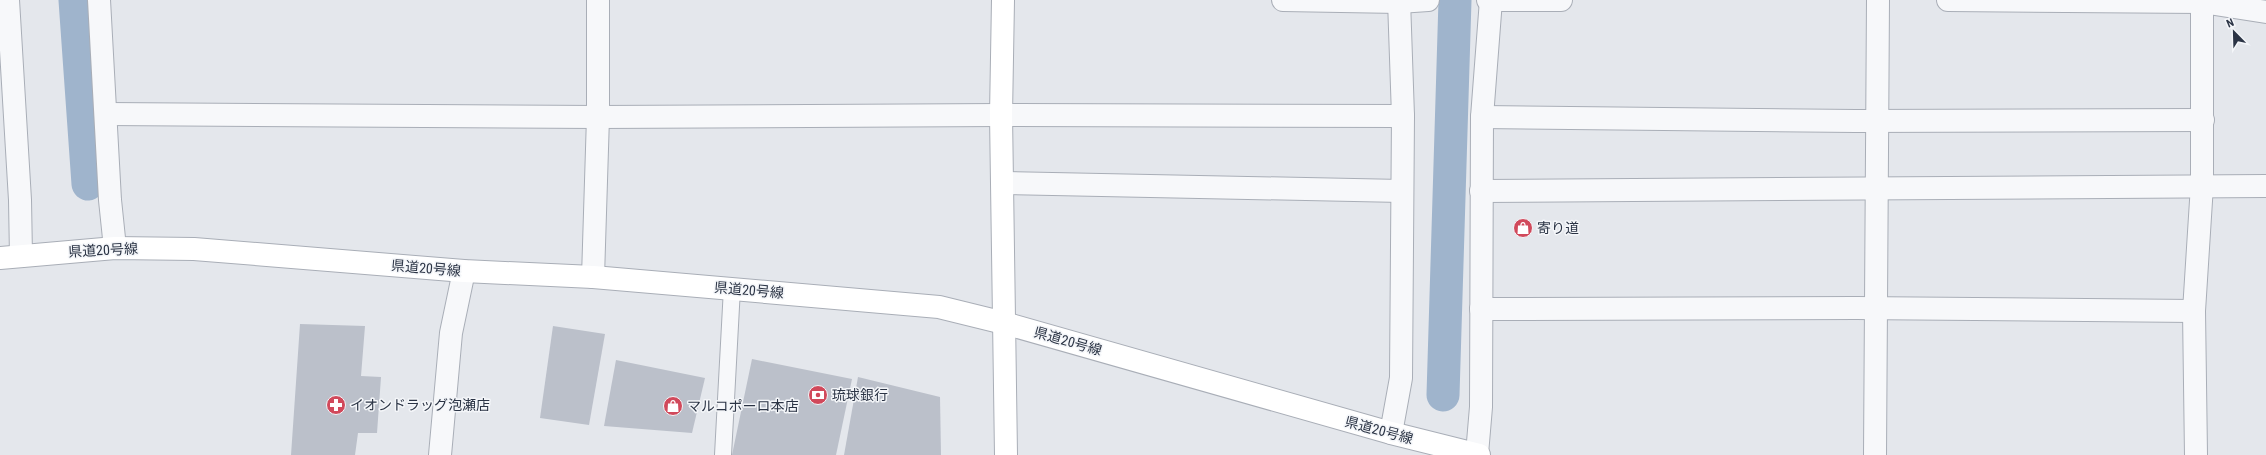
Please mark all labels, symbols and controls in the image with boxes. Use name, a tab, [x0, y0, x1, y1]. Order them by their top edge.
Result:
north arrow	[2214, 12, 2254, 52]
text: N	[2225, 16, 2236, 31]
shop icon: 寄り道	[1512, 217, 1534, 239]
place label: 寄り道	[1537, 220, 1579, 236]
street label: 県道20号線	[68, 240, 138, 260]
street label: 県道20号線	[391, 257, 461, 279]
street label: 県道20号線	[714, 279, 784, 301]
street label: 県道20号線	[1032, 324, 1104, 358]
bank icon: 琉球銀行	[807, 384, 829, 406]
place label: 琉球銀行	[832, 387, 888, 403]
pharmacy icon: イオンドラッグ泡瀬店	[325, 394, 347, 416]
shop icon: マルコポーロ本店	[662, 395, 684, 417]
place label: イオンドラッグ泡瀬店	[350, 397, 490, 413]
place label: マルコポーロ本店	[687, 398, 799, 414]
street label: 県道20号線	[1343, 413, 1415, 447]

